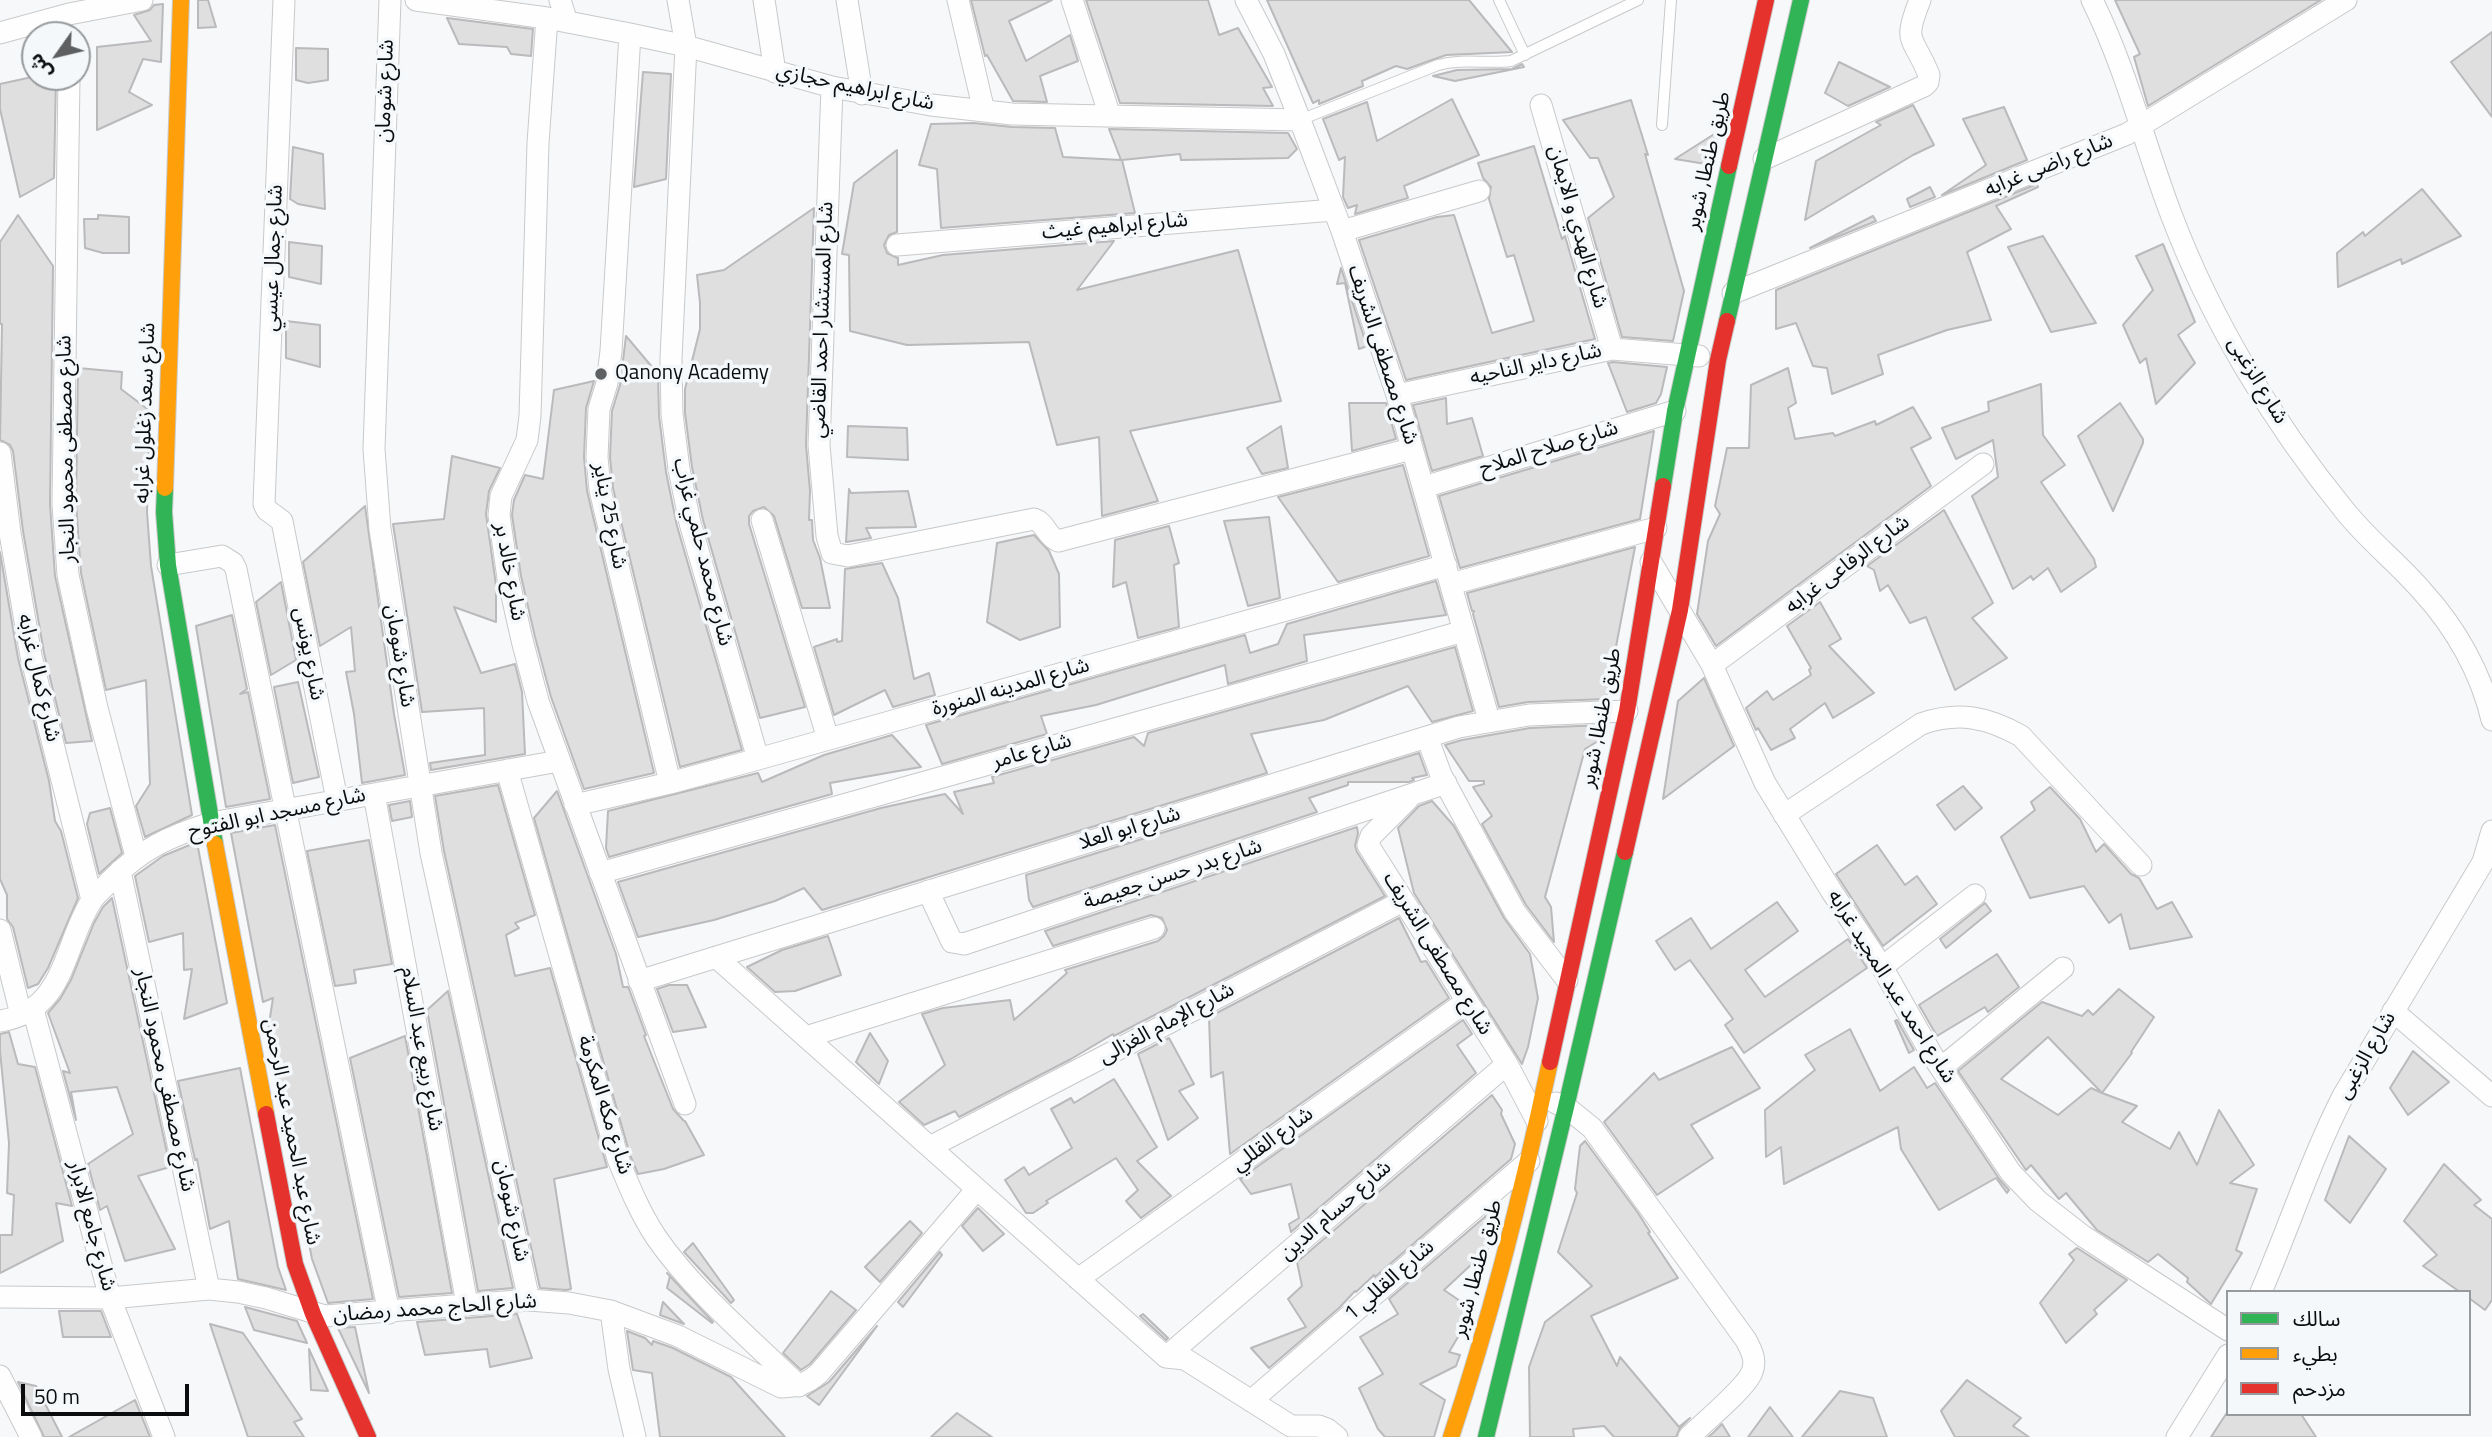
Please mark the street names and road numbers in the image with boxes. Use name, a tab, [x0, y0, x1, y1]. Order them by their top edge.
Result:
street label: شارع شومان	[372, 39, 400, 143]
street label: شارع ابراهيم حجازي	[774, 59, 936, 117]
street label: طريق طنطا, شوبر	[1681, 89, 1737, 233]
street label: شارع راضى غرابه	[1981, 129, 2117, 203]
street label: شارع الهدي و الايمان	[1542, 143, 1612, 311]
street label: شارع جمال عيسي	[259, 184, 289, 332]
street label: شارع المستشار احمد القاضي	[806, 201, 840, 439]
street label: شارع ابراهيم غيث	[1041, 208, 1189, 246]
street label: شارع مصطفى الشريف	[1341, 262, 1423, 448]
street label: شارع سعد زغلول غرابه	[130, 322, 162, 504]
street label: شارع الزغبى	[2221, 333, 2293, 429]
street label: شارع مصطفى محمود النجار	[52, 335, 82, 563]
street label: شارع داير الناحيه	[1468, 339, 1604, 391]
street label: شارع صلاح الملاح	[1477, 416, 1621, 482]
street label: شارع محمد حلمي غراب	[666, 455, 738, 649]
street label: شارع 25 يناير	[586, 461, 632, 571]
street label: شارع الرفاعى غرابه	[1781, 510, 1915, 620]
street label: شارع خالد بر	[488, 521, 530, 623]
street label: شارع شومان	[378, 603, 420, 709]
street label: شارع يونس	[287, 605, 329, 703]
street label: شارع كمال غرابه	[11, 611, 65, 745]
street label: طريق طنطا, شوبر	[1576, 646, 1628, 790]
street label: شارع المدينه المنورة	[929, 653, 1093, 723]
street label: شارع عامر	[989, 729, 1075, 775]
street label: شارع مسجد ابو الفتوح	[186, 783, 368, 845]
street label: شارع ابو العلا	[1076, 802, 1184, 856]
street label: شارع بدر حسن جعيصة	[1081, 834, 1265, 916]
street label: شارع مصطفى الشريف	[1377, 868, 1497, 1040]
street label: شارع احمد عبد المجيد غرابه	[1821, 886, 1961, 1088]
street label: شارع ربيع عبد السلام	[394, 965, 448, 1133]
street label: شارع مصطفى محمود النجار	[128, 966, 200, 1194]
street label: شارع الإمام الغزالى	[1095, 978, 1239, 1070]
street label: شارع الزغبى	[2332, 1008, 2402, 1104]
street label: شارع عبد الحميد عبد الرحمن	[257, 1017, 325, 1247]
street label: شارع مكه المكرمة	[571, 1032, 637, 1178]
street label: شارع القللي	[1227, 1102, 1319, 1178]
street label: شارع حسام الدين	[1275, 1156, 1397, 1266]
street label: شارع جامع الابرار	[61, 1158, 121, 1294]
street label: شارع شومان	[488, 1158, 534, 1264]
street label: طريق طنطا, شوبر	[1447, 1197, 1509, 1341]
street label: شارع القللي 1	[1340, 1235, 1440, 1327]
street label: شارع الحاج محمد رمضان	[332, 1289, 538, 1329]

